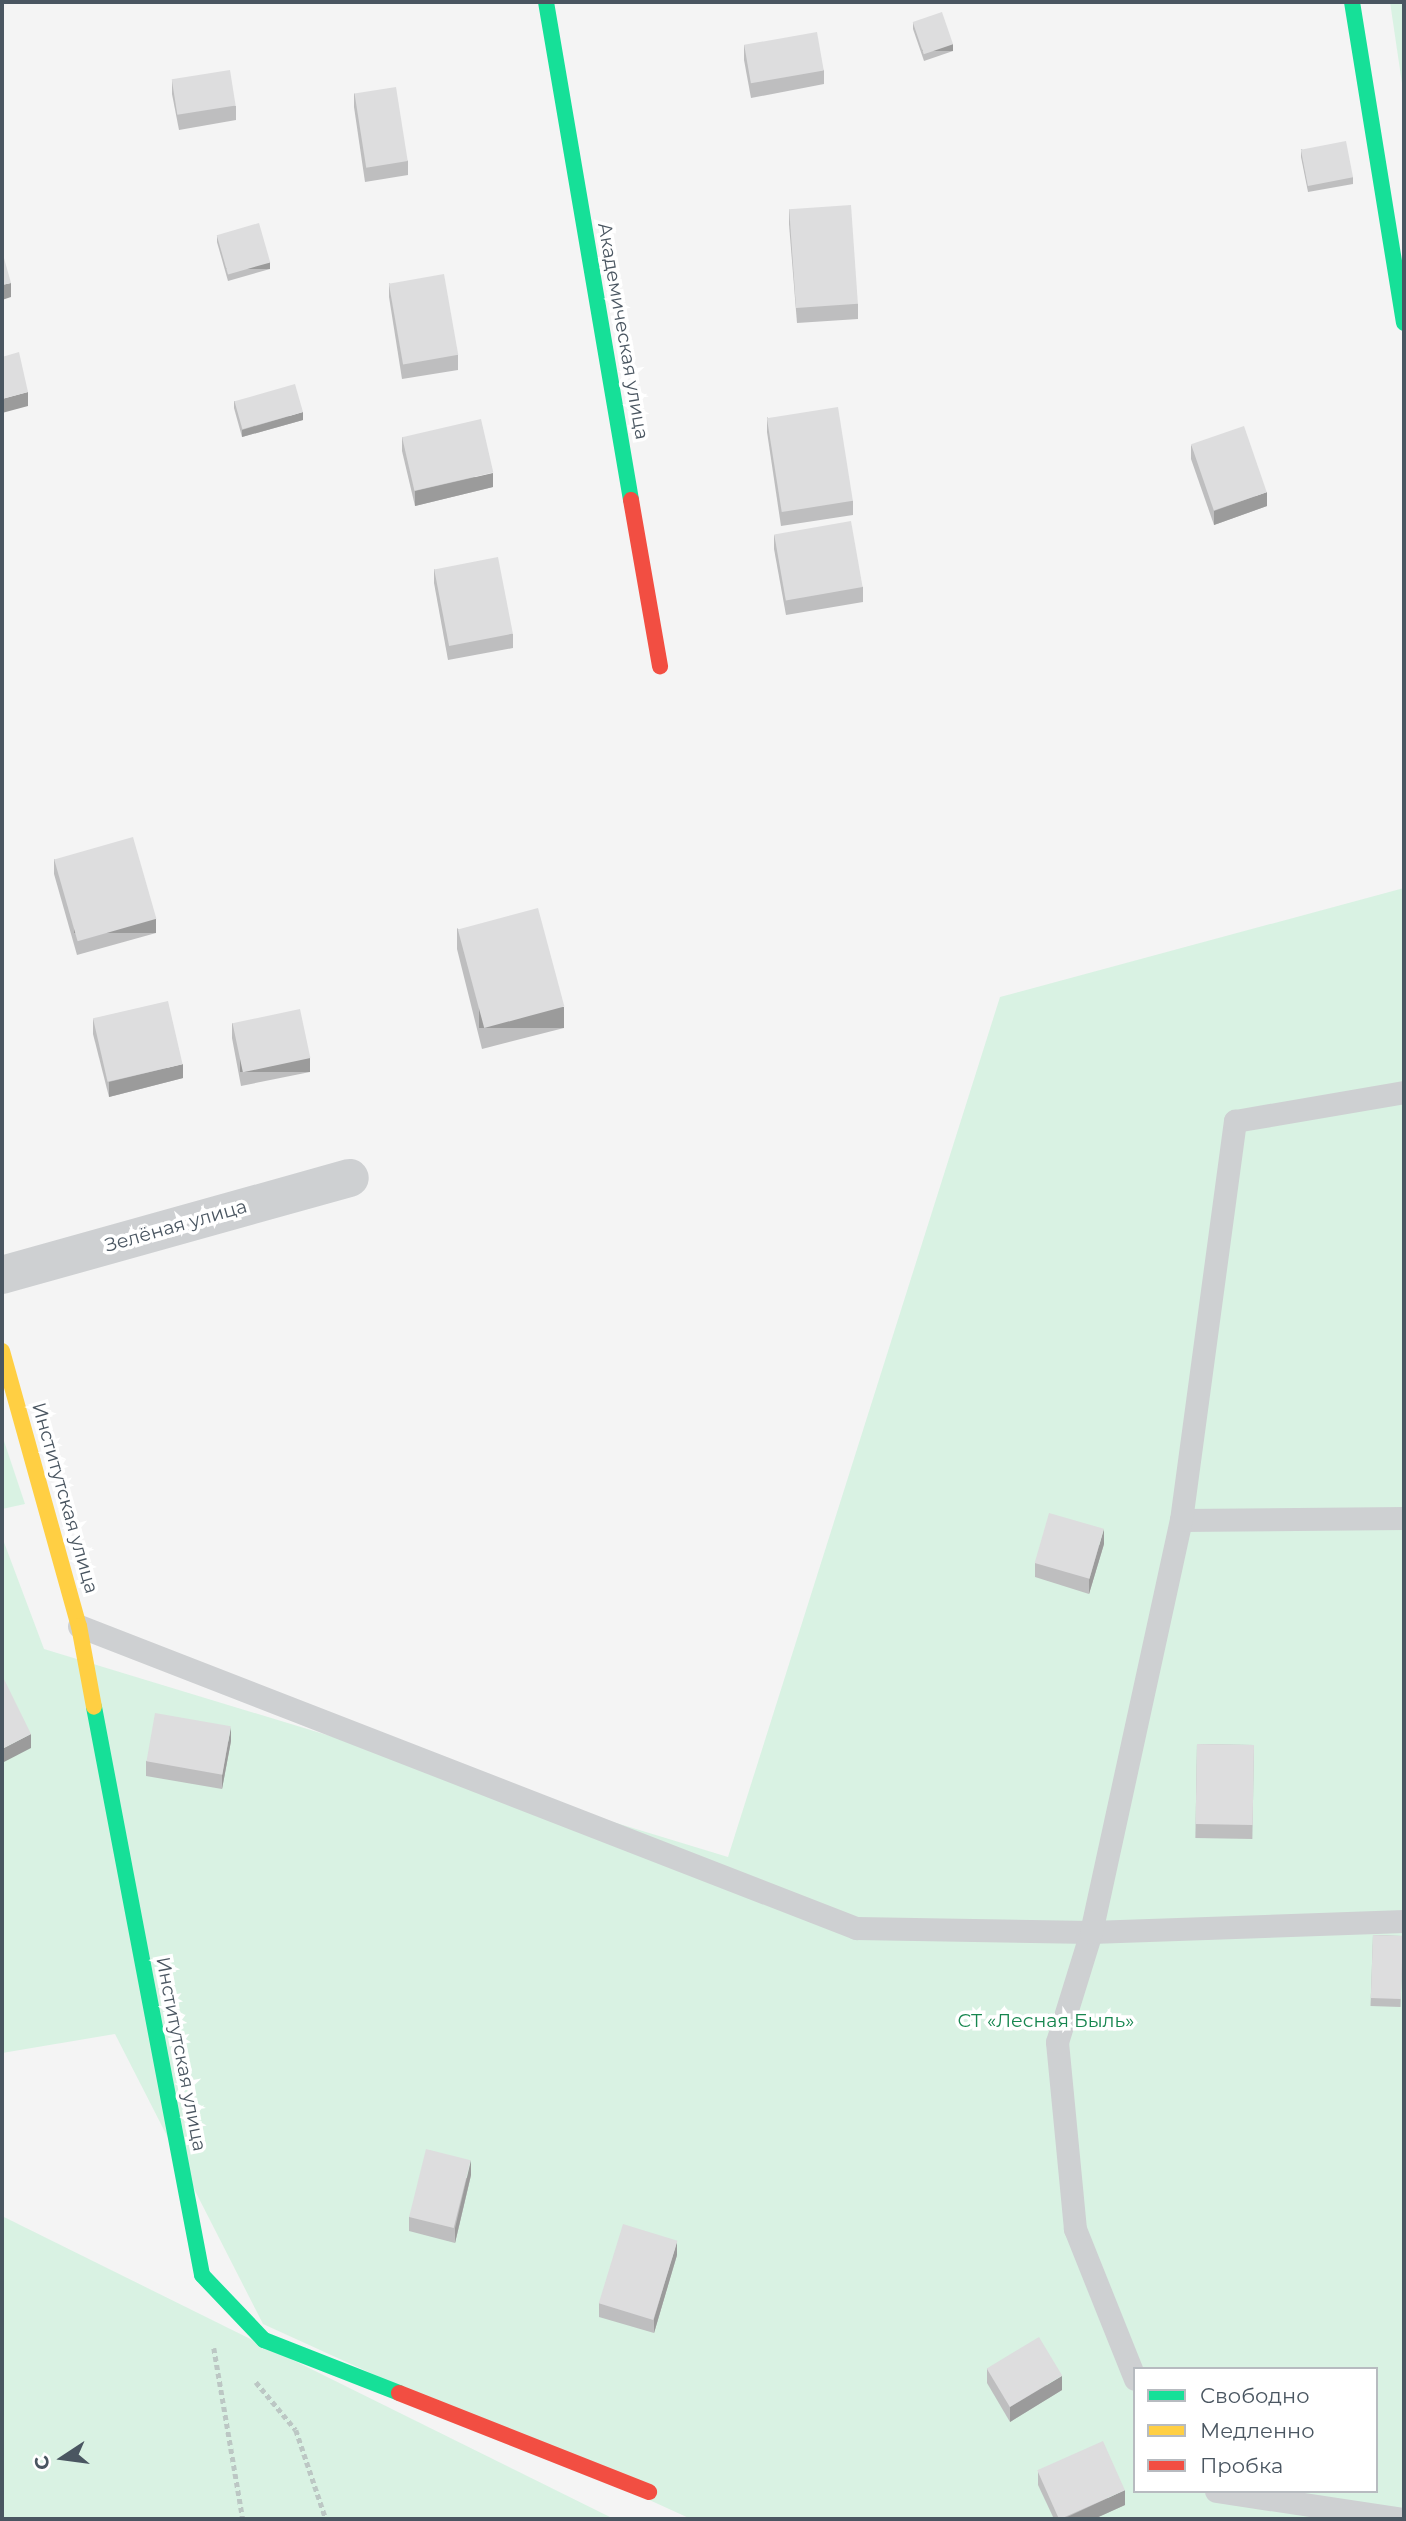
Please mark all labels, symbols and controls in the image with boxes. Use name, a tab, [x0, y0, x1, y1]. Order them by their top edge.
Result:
street label: Академическая улица	[593, 221, 653, 441]
street label: Зелёная улица	[102, 1195, 250, 1257]
street label: Институтская улица	[27, 1400, 103, 1596]
street label: Институтская улица	[151, 1955, 211, 2153]
park label: СТ «Лесная Быль»	[958, 2010, 1134, 2032]
legend	[1133, 2367, 1378, 2493]
text: Свободно	[1200, 2383, 1310, 2408]
text: Медленно	[1200, 2418, 1315, 2443]
north arrow	[28, 2423, 98, 2493]
text: Пробка	[1200, 2453, 1283, 2478]
text: С	[29, 2454, 55, 2472]

